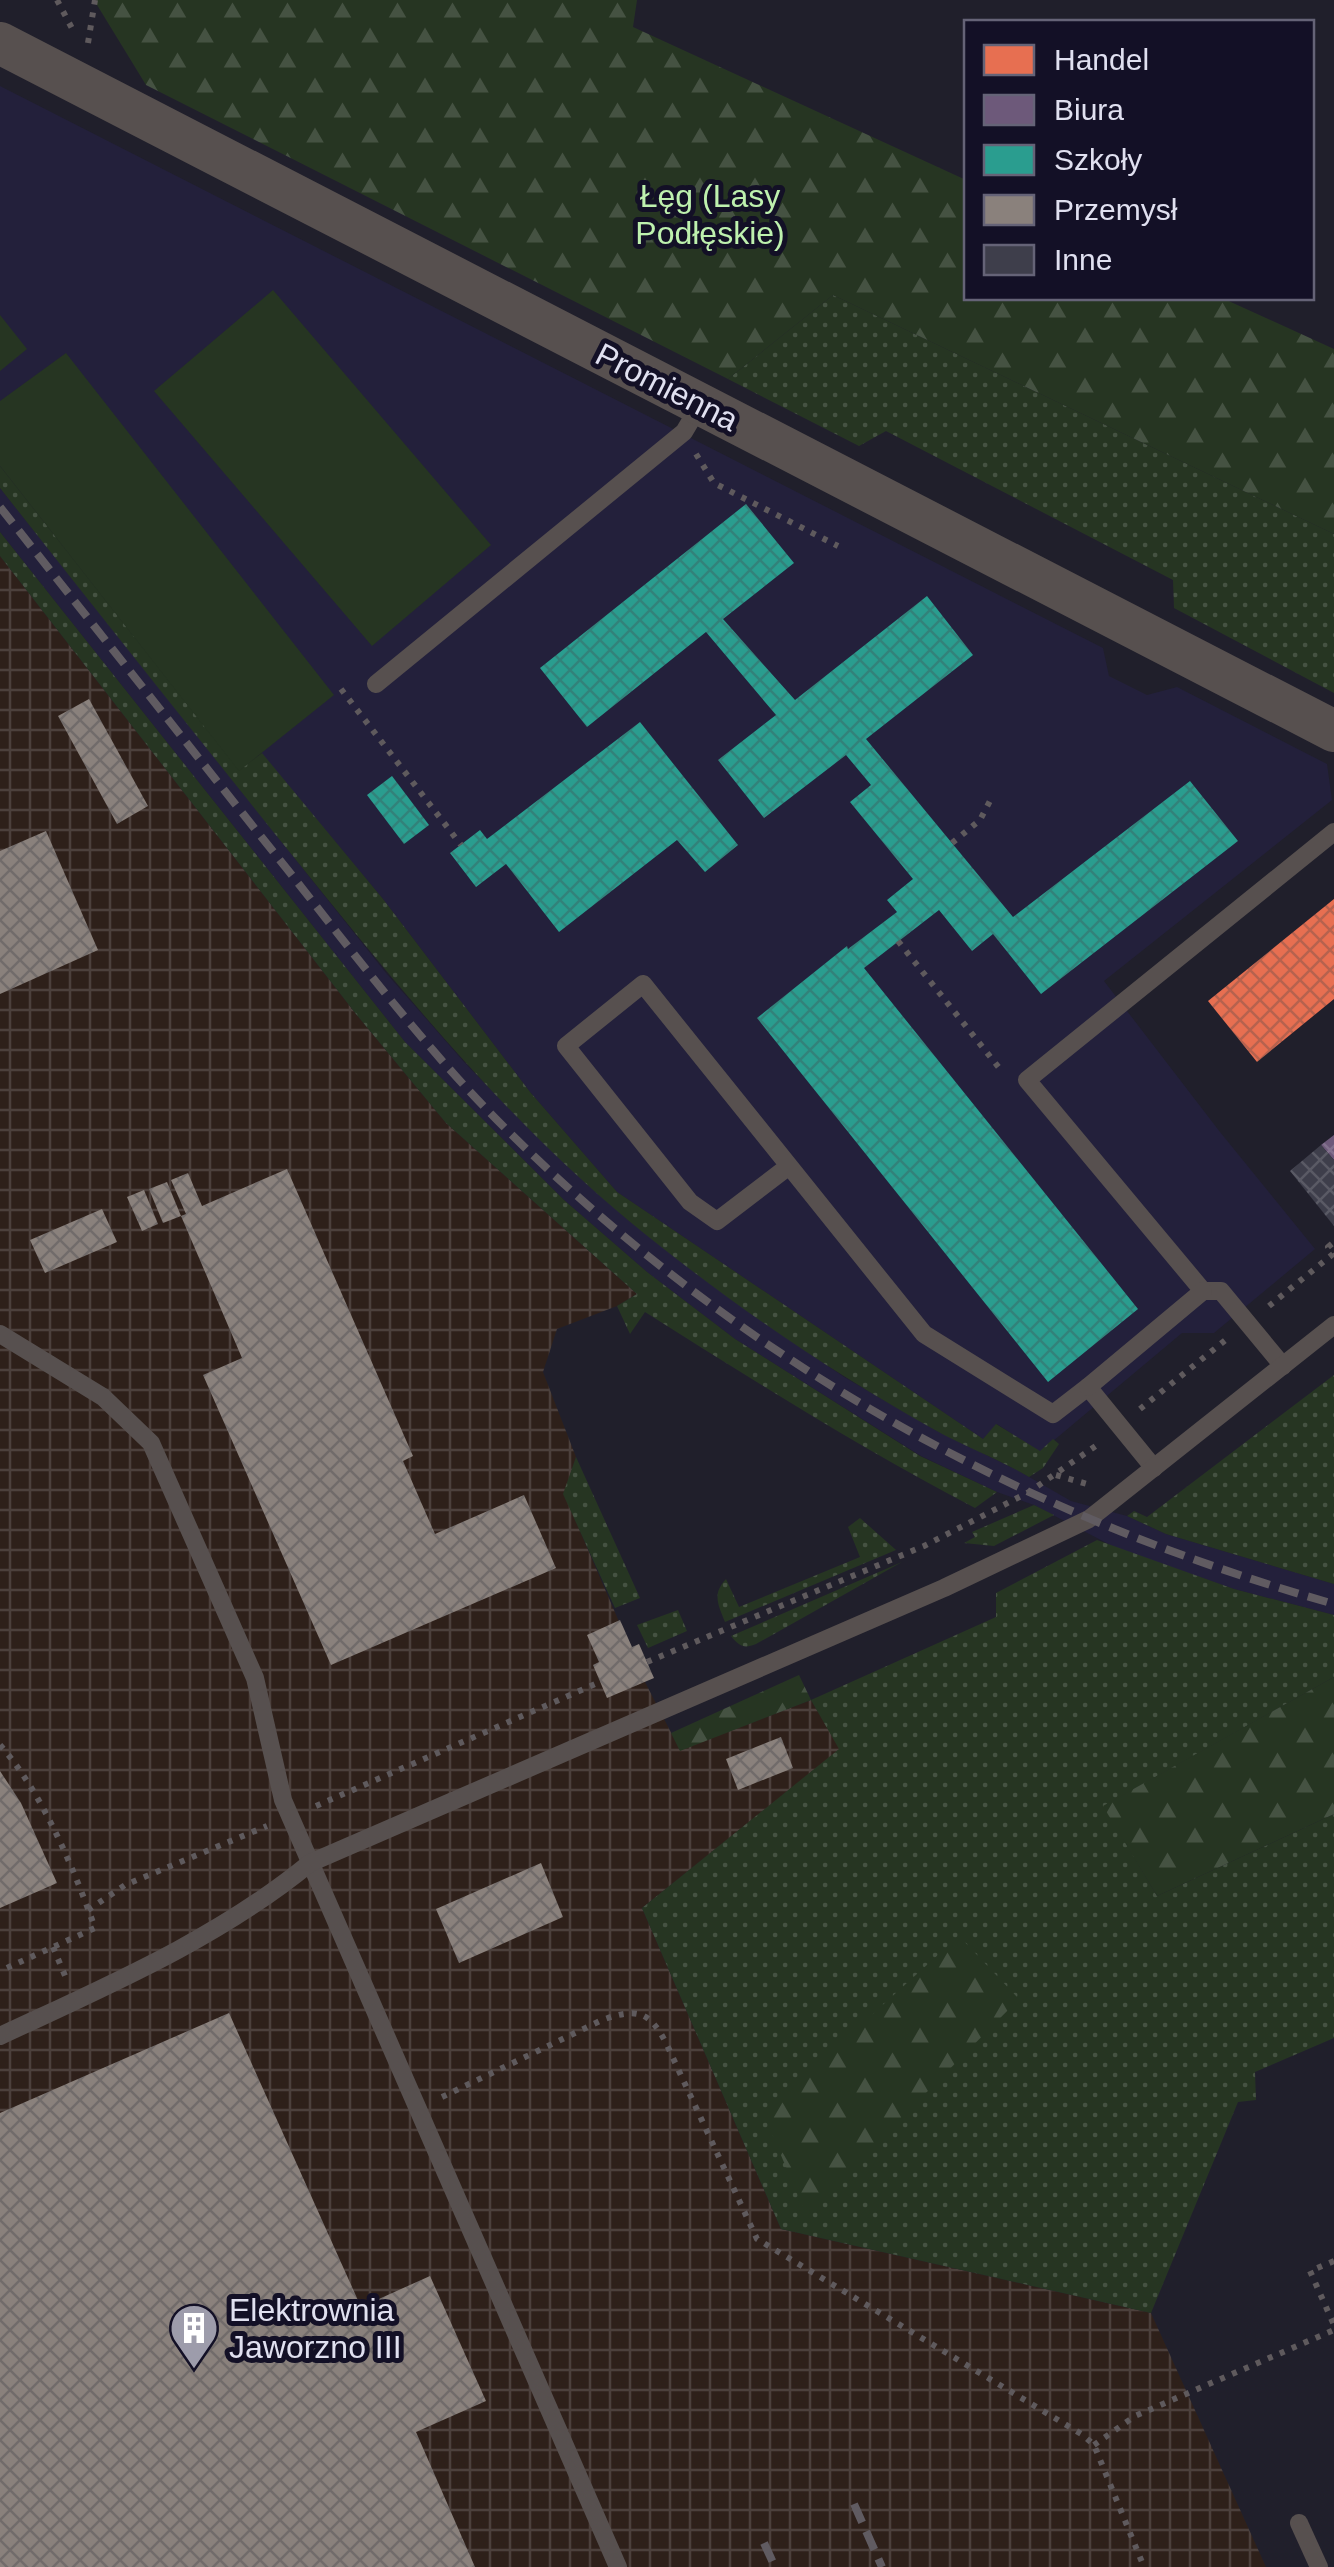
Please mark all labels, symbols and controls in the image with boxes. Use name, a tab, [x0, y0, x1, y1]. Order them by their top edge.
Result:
legend	[964, 20, 1314, 300]
text: Handel	[1054, 43, 1149, 76]
text: Biura	[1054, 93, 1124, 126]
text: Szkoły	[1054, 143, 1142, 176]
park label: Łęg (Lasy Podłęskie)	[635, 178, 785, 251]
text: Przemysł	[1054, 193, 1178, 226]
text: Inne	[1054, 243, 1112, 276]
street label: Promienna	[590, 336, 744, 438]
place label: Elektrownia Jaworzno III	[229, 2292, 402, 2365]
building icon: Elektrownia Jaworzno III	[168, 2302, 220, 2370]

